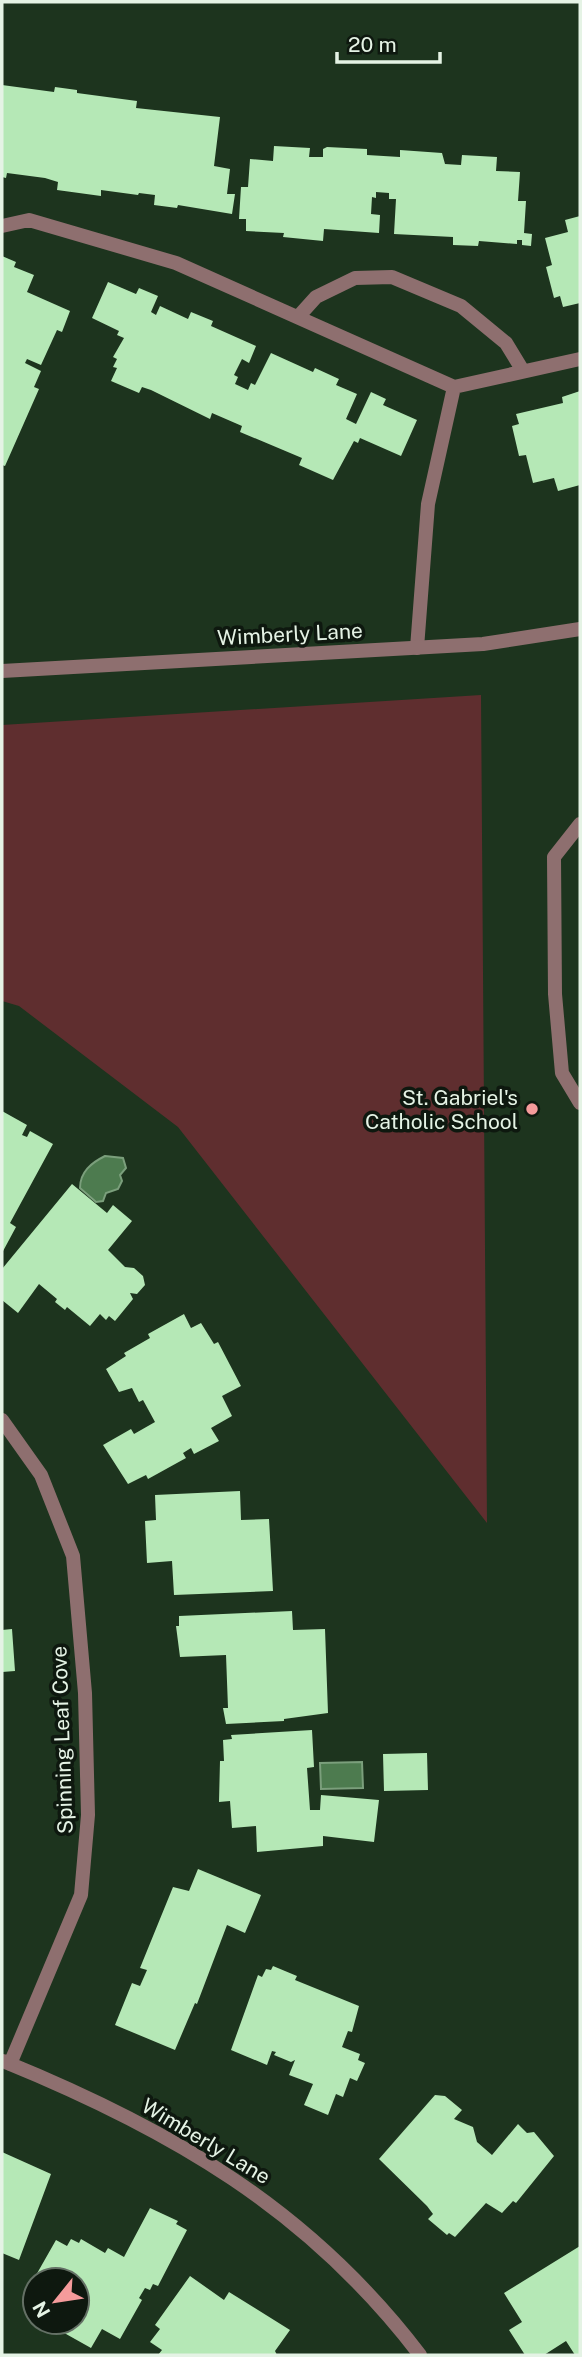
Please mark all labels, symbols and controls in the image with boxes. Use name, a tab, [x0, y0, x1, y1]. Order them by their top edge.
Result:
scale bar	[337, 21, 440, 65]
text: 20 m	[348, 32, 397, 57]
street label: Wimberly Lane	[217, 618, 363, 650]
place label: St. Gabriel's Catholic School	[365, 1085, 518, 1134]
marker: St. Gabriel's Catholic School	[524, 1101, 540, 1117]
street label: Spinning Leaf Cove	[46, 1645, 78, 1835]
street label: Wimberly Lane	[137, 2093, 275, 2189]
north arrow	[21, 2266, 91, 2336]
text: N	[28, 2298, 55, 2321]

